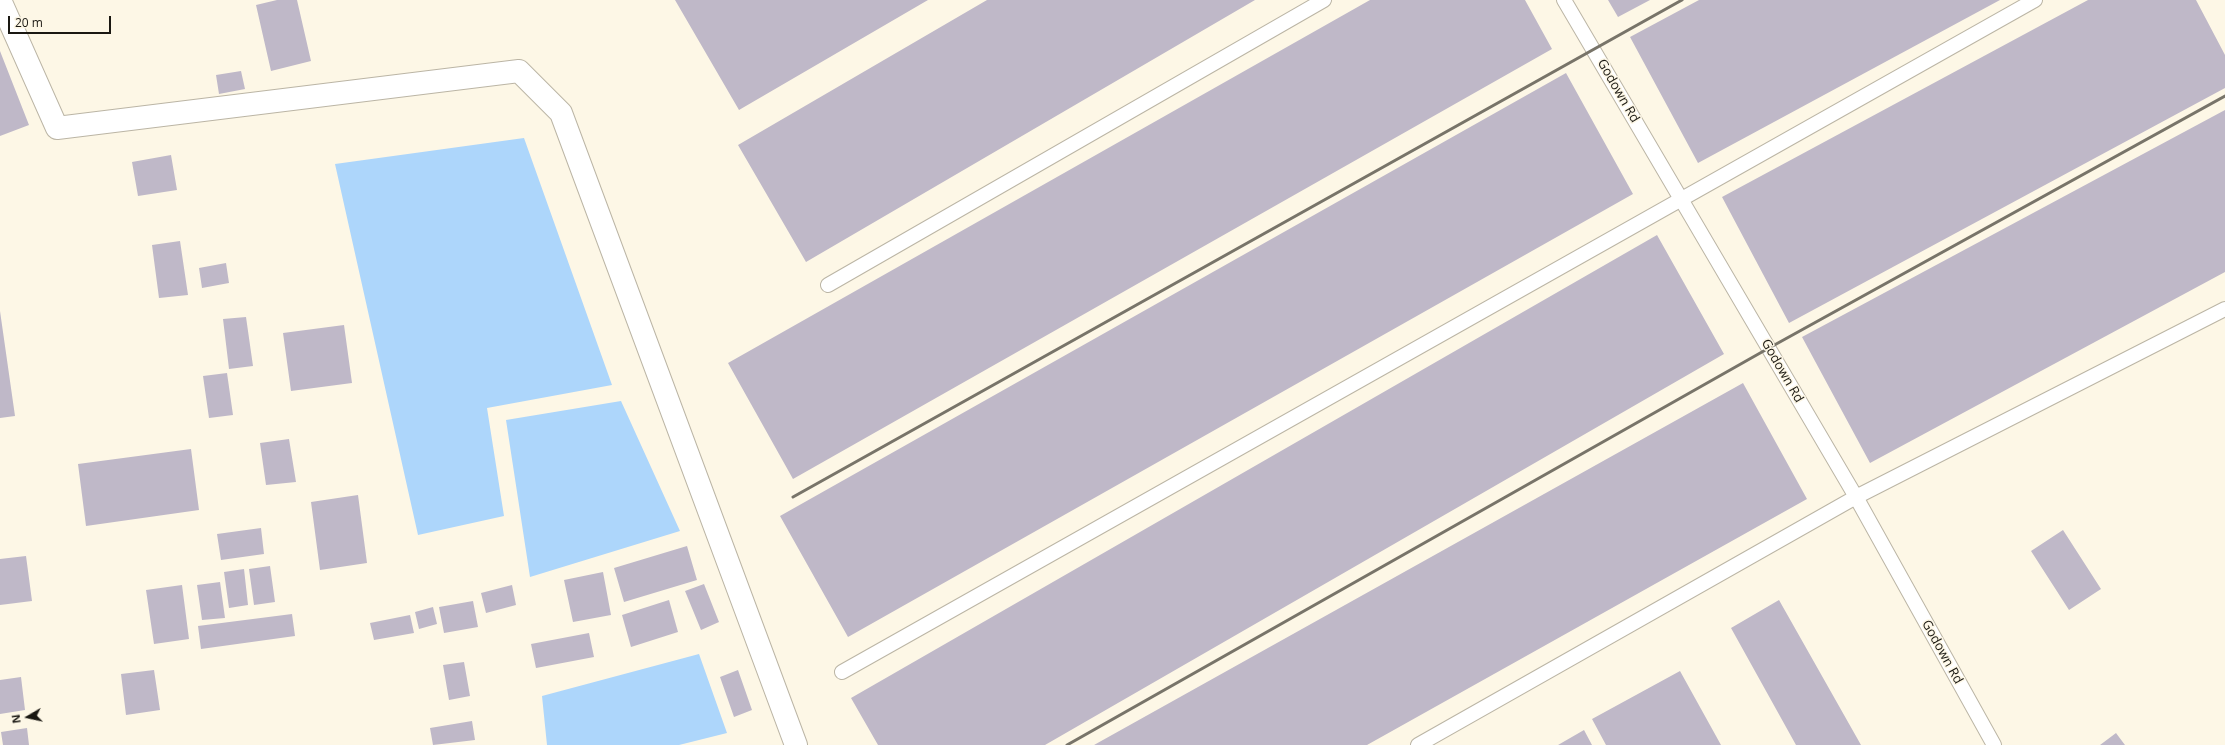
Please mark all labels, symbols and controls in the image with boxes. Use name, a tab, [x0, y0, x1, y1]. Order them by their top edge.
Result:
scale bar	[10, 8, 113, 34]
text: 20 m	[15, 14, 43, 31]
street label: Godown Rd	[1594, 57, 1642, 125]
street label: Godown Rd	[1758, 337, 1806, 405]
street label: Godown Rd	[1918, 617, 1966, 687]
north arrow	[8, 697, 48, 737]
text: N	[8, 713, 24, 725]

